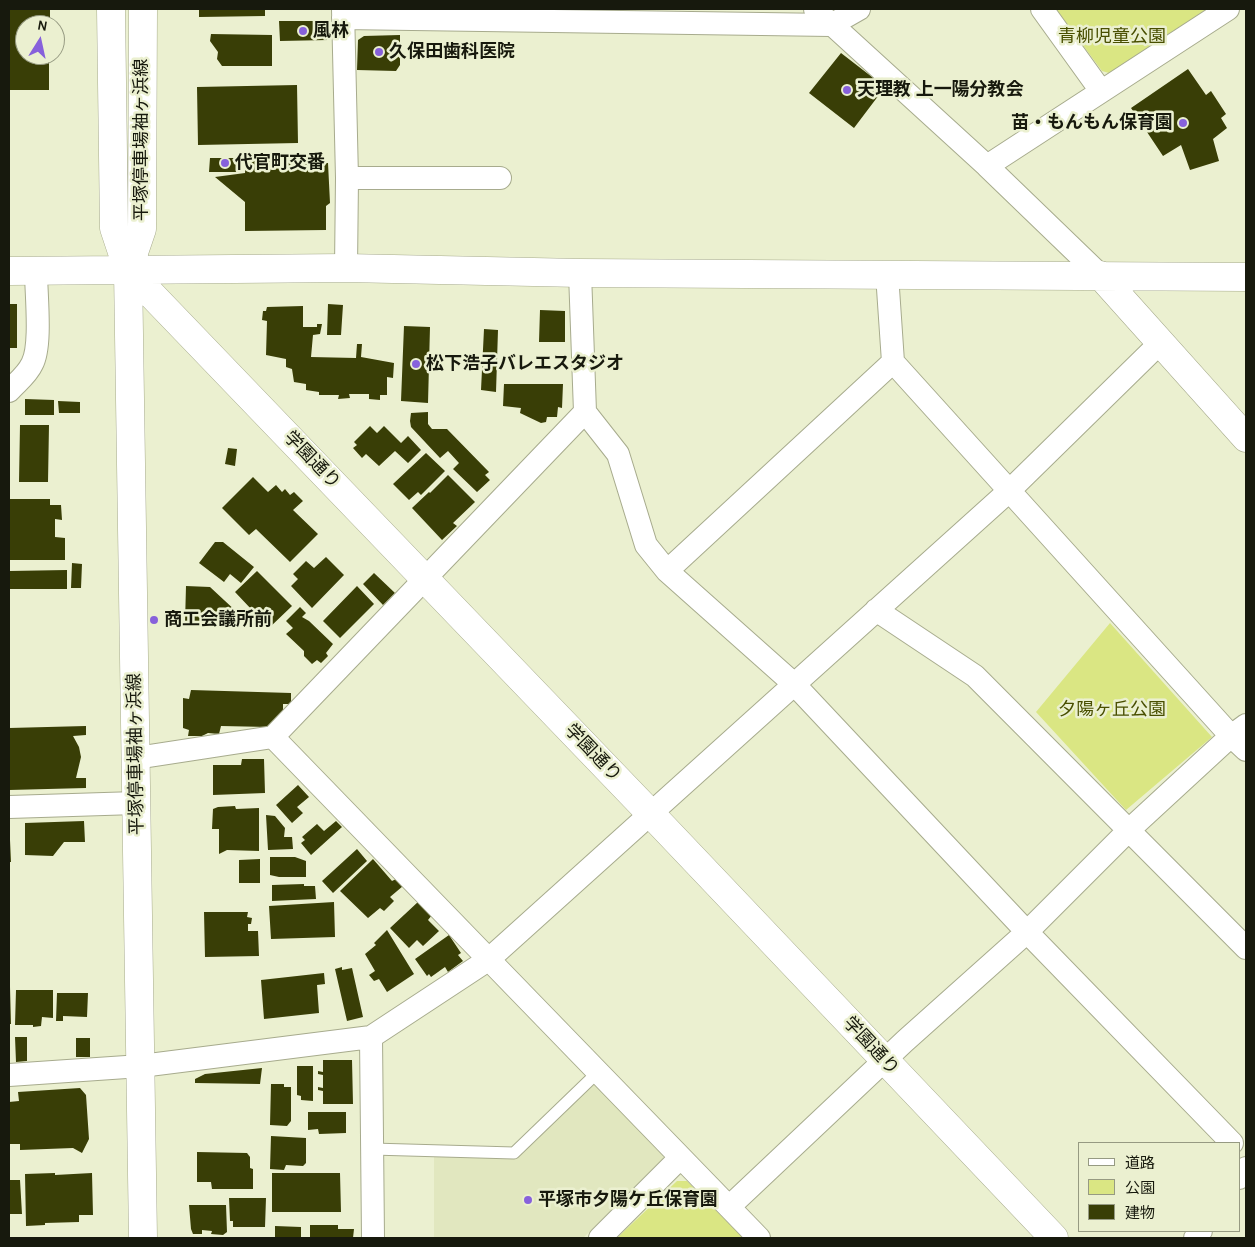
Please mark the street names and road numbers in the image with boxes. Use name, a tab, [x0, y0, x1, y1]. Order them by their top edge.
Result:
street label: 平塚停車場袖ヶ浜線	[131, 59, 153, 221]
street label: 学園通り	[279, 427, 345, 493]
street label: 平塚停車場袖ヶ浜線	[124, 673, 148, 835]
street label: 学園通り	[560, 720, 626, 786]
street label: 学園通り	[839, 1012, 903, 1080]

